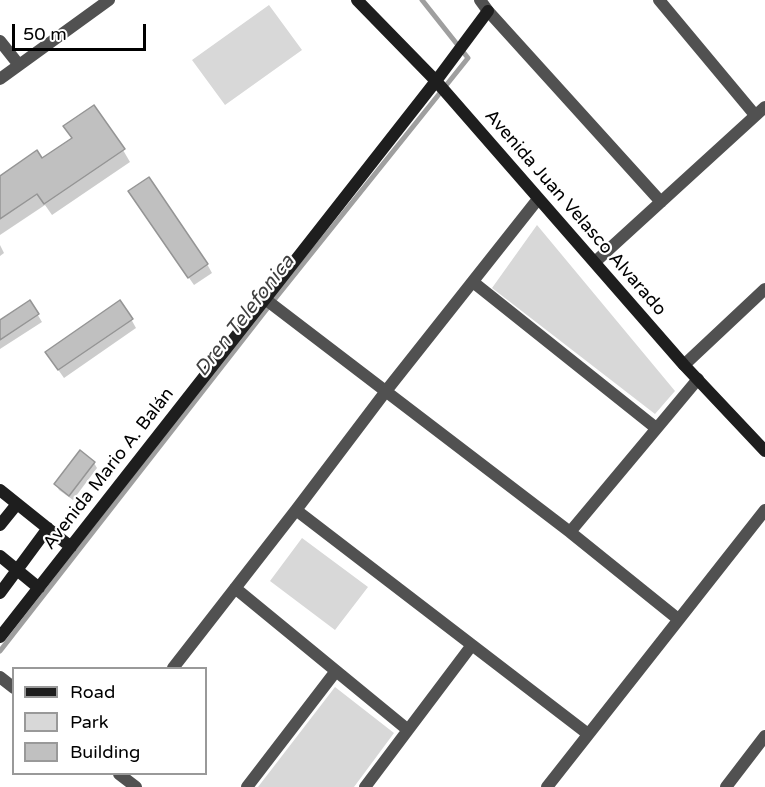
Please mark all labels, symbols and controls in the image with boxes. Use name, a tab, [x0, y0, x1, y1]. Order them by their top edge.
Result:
scale bar	[15, 12, 148, 50]
text: 50 m	[23, 23, 67, 45]
street label: Avenida Juan Velasco Alvarado	[480, 106, 670, 320]
water label: Dren Telefonica	[190, 250, 300, 382]
street label: Avenida Mario A. Balán	[39, 384, 179, 554]
legend	[12, 667, 207, 775]
text: Road	[70, 681, 115, 703]
text: Park	[70, 711, 108, 733]
text: Building	[70, 741, 140, 763]

